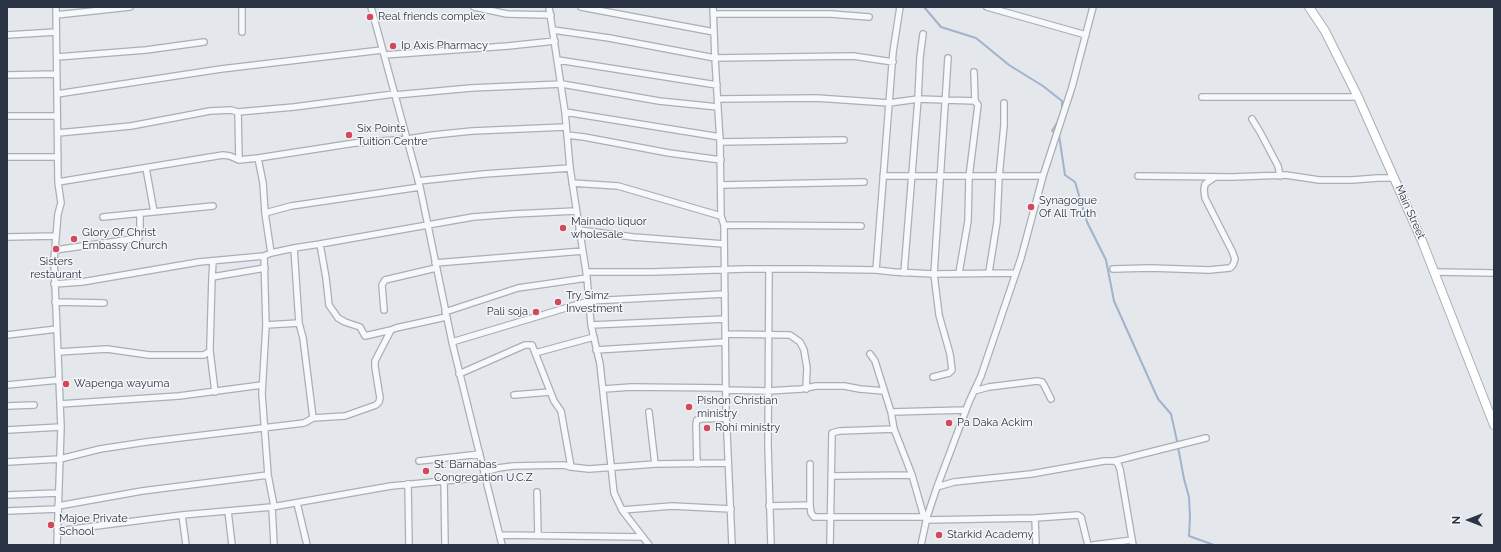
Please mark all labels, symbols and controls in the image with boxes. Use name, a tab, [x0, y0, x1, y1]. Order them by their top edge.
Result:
place label: Real friends complex	[378, 10, 485, 24]
marker: Real friends complex	[365, 12, 375, 22]
place label: Ip Axis Pharmacy	[401, 39, 488, 53]
marker: Ip Axis Pharmacy	[388, 41, 398, 51]
place label: Six Points Tuition Centre	[357, 122, 428, 148]
marker: Six Points Tuition Centre	[344, 130, 354, 140]
street label: Main Street	[1392, 183, 1428, 241]
place label: Synagogue Of All Truth	[1039, 194, 1097, 220]
marker: Synagogue Of All Truth	[1026, 202, 1036, 212]
place label: Mainado liquor wholesale	[571, 215, 647, 241]
marker: Mainado liquor wholesale	[558, 223, 568, 233]
place label: Glory Of Christ Embassy Church	[82, 226, 167, 252]
marker: Glory Of Christ Embassy Church	[69, 234, 79, 244]
marker: Sisters restaurant	[51, 244, 61, 254]
place label: Sisters restaurant	[30, 255, 82, 281]
place label: Try Simz Investment	[566, 289, 623, 315]
marker: Try Simz Investment	[553, 297, 563, 307]
place label: Pali soja	[487, 305, 528, 319]
marker: Pali soja	[531, 307, 541, 317]
place label: Wapenga wayuma	[74, 377, 169, 391]
marker: Wapenga wayuma	[61, 379, 71, 389]
place label: Pishon Christian ministry	[697, 394, 778, 420]
marker: Pishon Christian ministry	[684, 402, 694, 412]
place label: Pa Daka Ackim	[957, 416, 1033, 430]
marker: Pa Daka Ackim	[944, 418, 954, 428]
place label: Rohi ministry	[715, 421, 780, 435]
marker: Rohi ministry	[702, 423, 712, 433]
place label: St. Barnabas Congregation U.C.Z	[434, 458, 533, 484]
marker: St. Barnabas Congregation U.C.Z	[421, 466, 431, 476]
north arrow	[1449, 500, 1489, 540]
place label: Majoe Private School	[59, 512, 128, 538]
text: N	[1450, 516, 1463, 524]
marker: Majoe Private School	[46, 520, 56, 530]
place label: Starkid Academy	[947, 528, 1034, 542]
marker: Starkid Academy	[934, 530, 944, 540]

